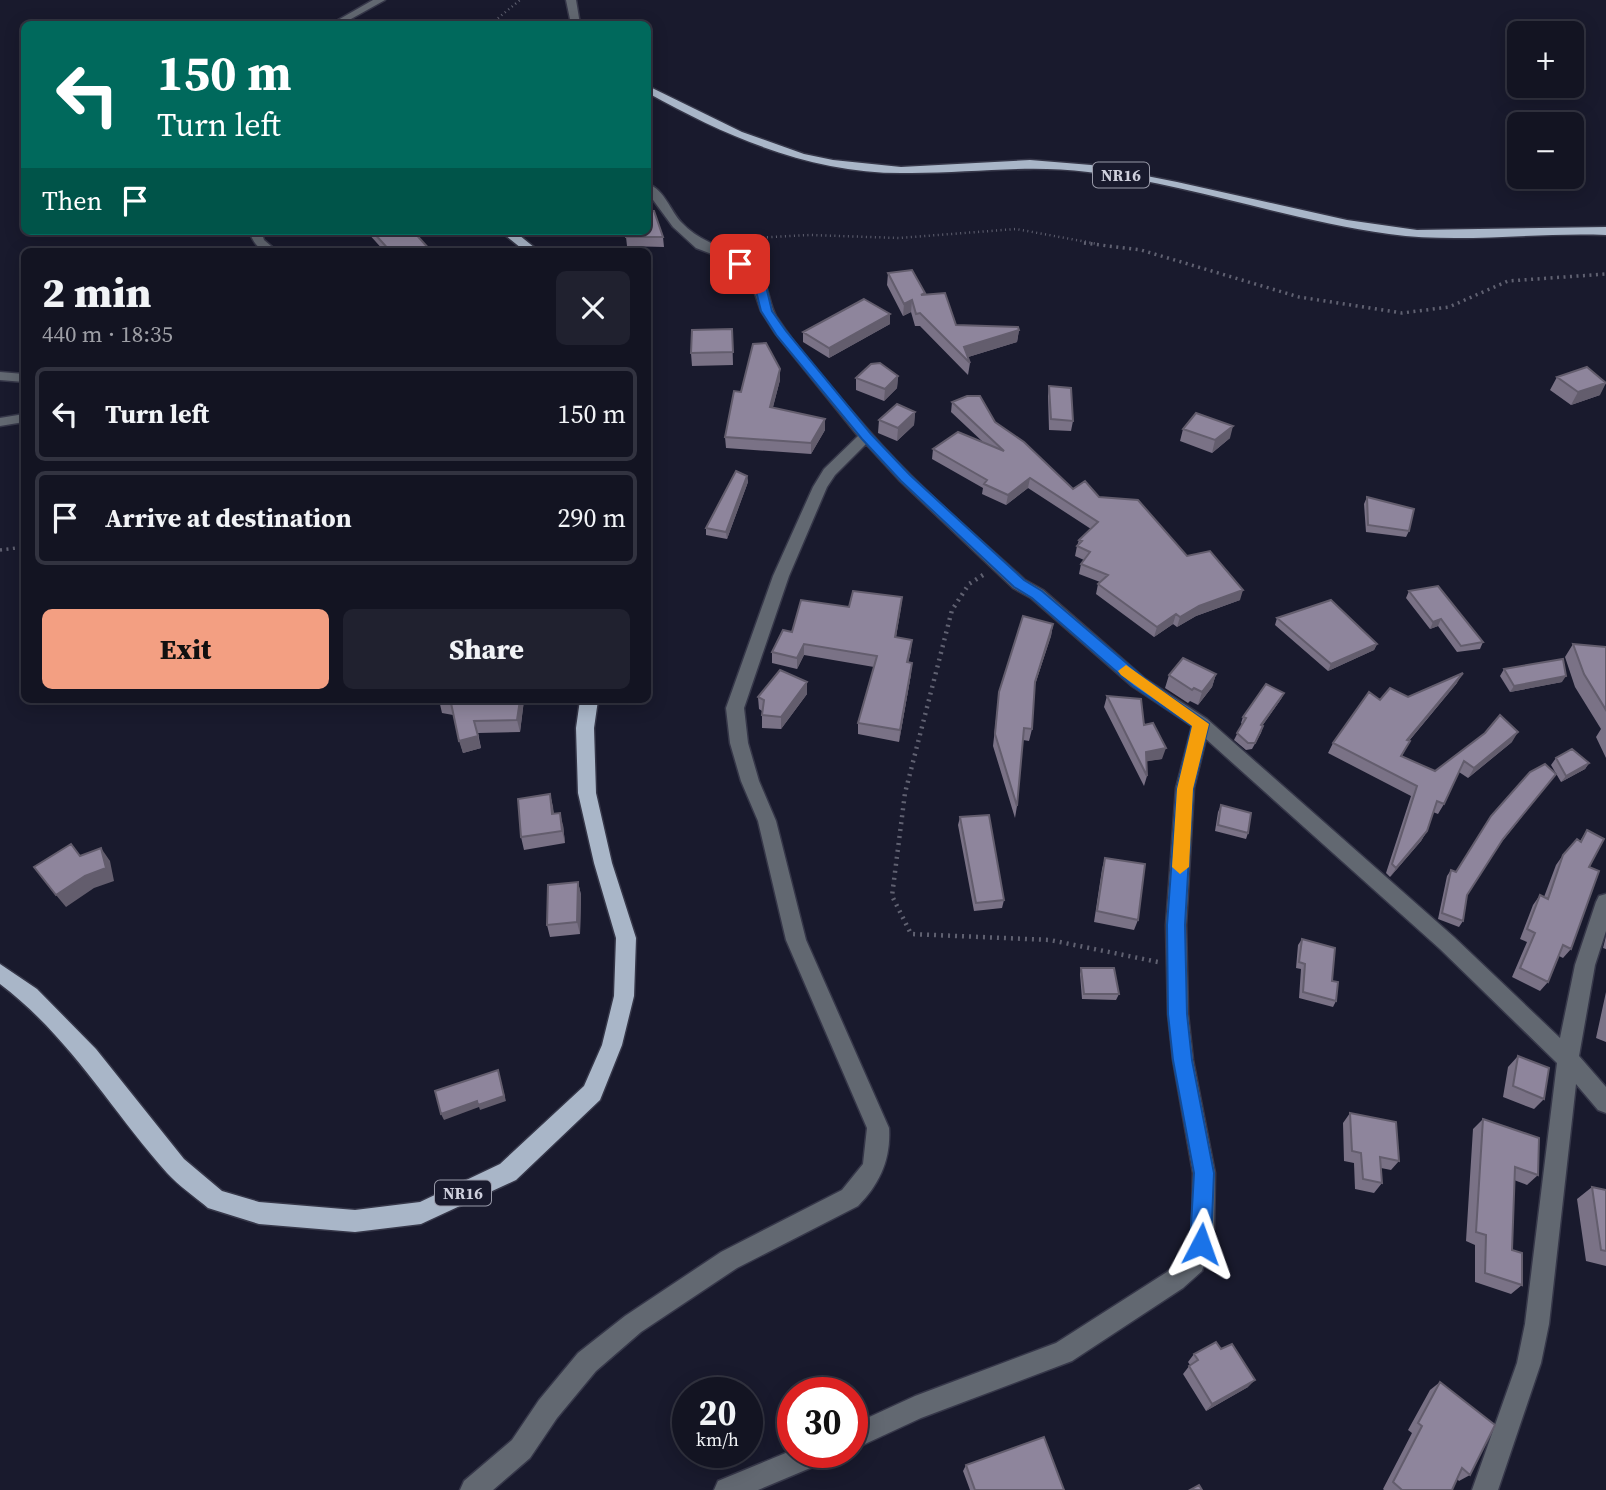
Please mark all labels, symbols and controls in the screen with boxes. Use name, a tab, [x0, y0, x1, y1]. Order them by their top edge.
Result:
map controls	[1507, 21, 1584, 189]
button: +	[1507, 21, 1584, 98]
text: 150 m	[157, 39, 292, 106]
icon: left	[42, 49, 133, 140]
text: Turn left	[157, 103, 281, 147]
button: −	[1507, 112, 1584, 189]
road number: NR16	[1093, 162, 1149, 188]
icon: arrive	[116, 182, 154, 220]
text: Then	[42, 183, 102, 219]
pin	[710, 234, 770, 294]
icon: arrive	[721, 245, 759, 283]
text: 2 min	[42, 263, 152, 321]
button: close	[556, 271, 630, 345]
text: 440 m · 18:35	[42, 318, 173, 350]
icon: left	[46, 395, 84, 433]
text: Turn left	[105, 396, 209, 432]
text: 150 m	[558, 396, 626, 432]
icon: arrive	[46, 499, 84, 537]
text: Arrive at destination	[105, 500, 352, 536]
text: 290 m	[558, 500, 626, 536]
button: Exit	[42, 609, 329, 689]
button: Share	[343, 609, 630, 689]
road number: NR16	[435, 1180, 491, 1205]
position arrow	[1164, 1207, 1238, 1281]
speed limit sign: 30	[777, 1377, 868, 1468]
text: 20	[699, 1389, 736, 1437]
text: km/h	[696, 1427, 739, 1452]

